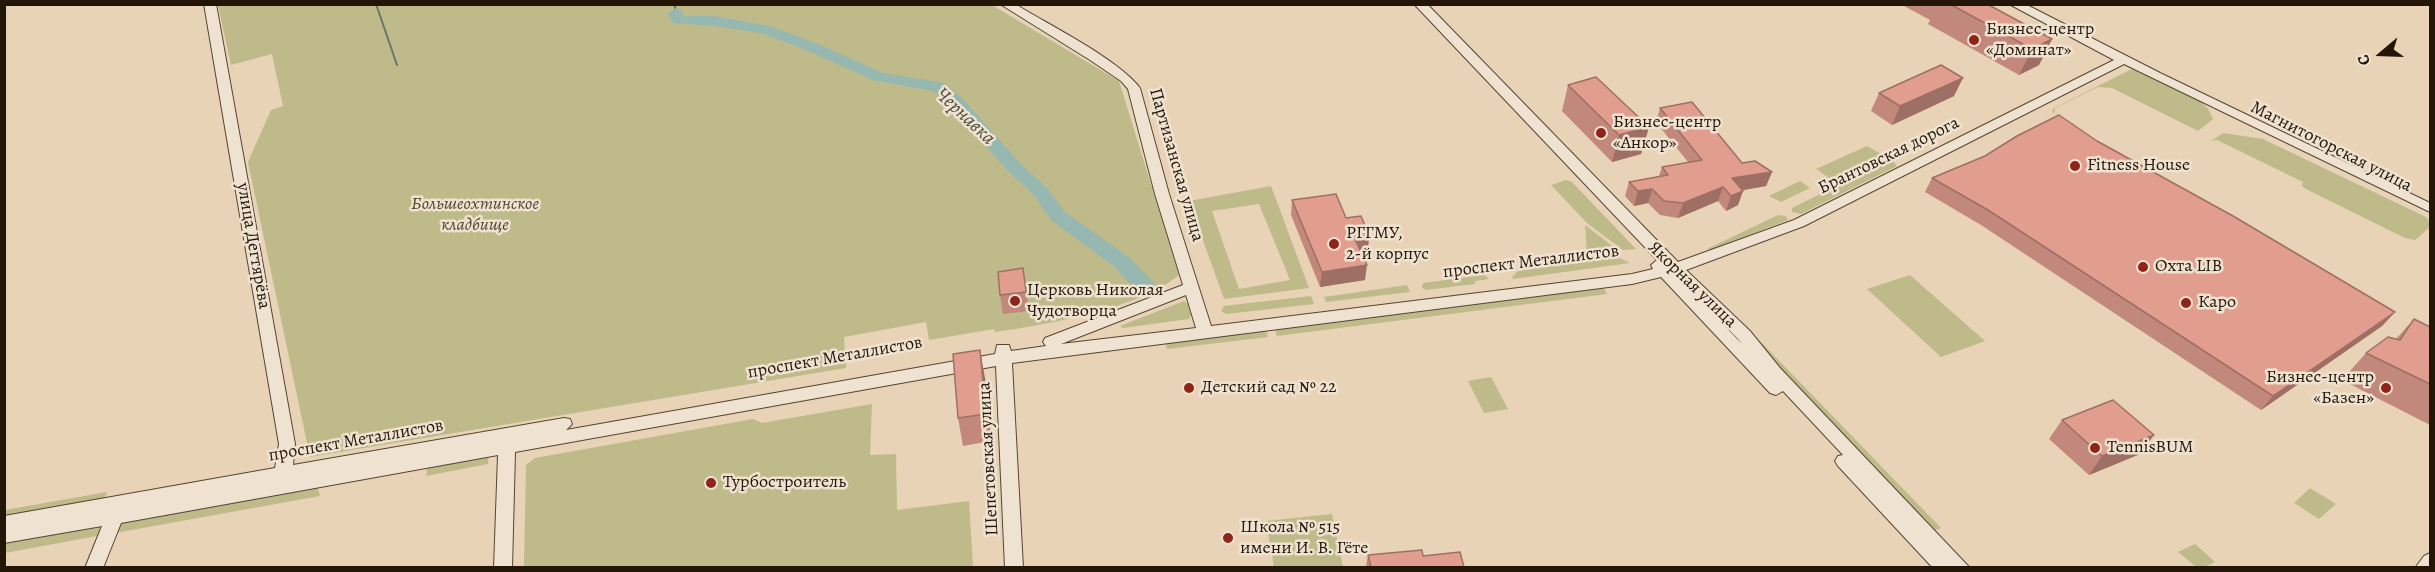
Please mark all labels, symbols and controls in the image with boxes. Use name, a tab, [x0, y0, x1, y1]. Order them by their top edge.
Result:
place label: Бизнес-центр «Доминат»	[1986, 19, 2094, 62]
north arrow	[2351, 24, 2411, 84]
marker: Бизнес-центр «Доминат»	[1967, 33, 1981, 47]
text: С	[2352, 52, 2376, 68]
water label: Чернавка	[930, 83, 1000, 151]
street label: Партизанская улица	[1144, 86, 1208, 244]
street label: Магнитогорская улица	[2247, 97, 2415, 197]
place label: Бизнес-центр «Анкор»	[1613, 112, 1721, 154]
street label: Брантовская дорога	[1815, 112, 1963, 200]
marker: Бизнес-центр «Анкор»	[1594, 126, 1608, 140]
place label: Fitness House	[2087, 155, 2190, 177]
marker: Fitness House	[2068, 159, 2082, 173]
street label: улица Дегтярёва	[231, 181, 275, 311]
park label: Большеохтинское кладбище	[411, 194, 539, 236]
place label: РГГМУ, 2-й корпус	[1346, 223, 1429, 266]
marker: РГГМУ, 2-й корпус	[1327, 237, 1341, 251]
street label: Якорная улица	[1643, 237, 1741, 333]
street label: проспект Металлистов	[1442, 240, 1620, 284]
place label: Охта LIB	[2155, 256, 2222, 278]
marker: Охта LIB	[2136, 260, 2150, 274]
place label: Церковь Николая Чудотворца	[1027, 280, 1164, 322]
place label: Каро	[2198, 292, 2236, 314]
marker: Церковь Николая Чудотворца	[1008, 294, 1022, 308]
marker: Каро	[2179, 296, 2193, 310]
street label: проспект Металлистов	[746, 332, 924, 384]
place label: Бизнес-центр «Базен»	[2266, 367, 2374, 410]
place label: Детский сад № 22	[1201, 377, 1337, 399]
street label: Шепетовская улица	[974, 381, 1004, 537]
marker: Детский сад № 22	[1182, 381, 1196, 395]
marker: Бизнес-центр «Базен»	[2379, 381, 2393, 395]
street label: проспект Металлистов	[267, 415, 445, 467]
place label: TennisBUM	[2107, 437, 2194, 459]
marker: TennisBUM	[2088, 441, 2102, 455]
place label: Турбостроитель	[723, 472, 846, 494]
marker: Турбостроитель	[704, 476, 718, 490]
place label: Школа № 515 имени И. В. Гёте	[1240, 517, 1369, 560]
marker: Школа № 515 имени И. В. Гёте	[1221, 531, 1235, 545]

